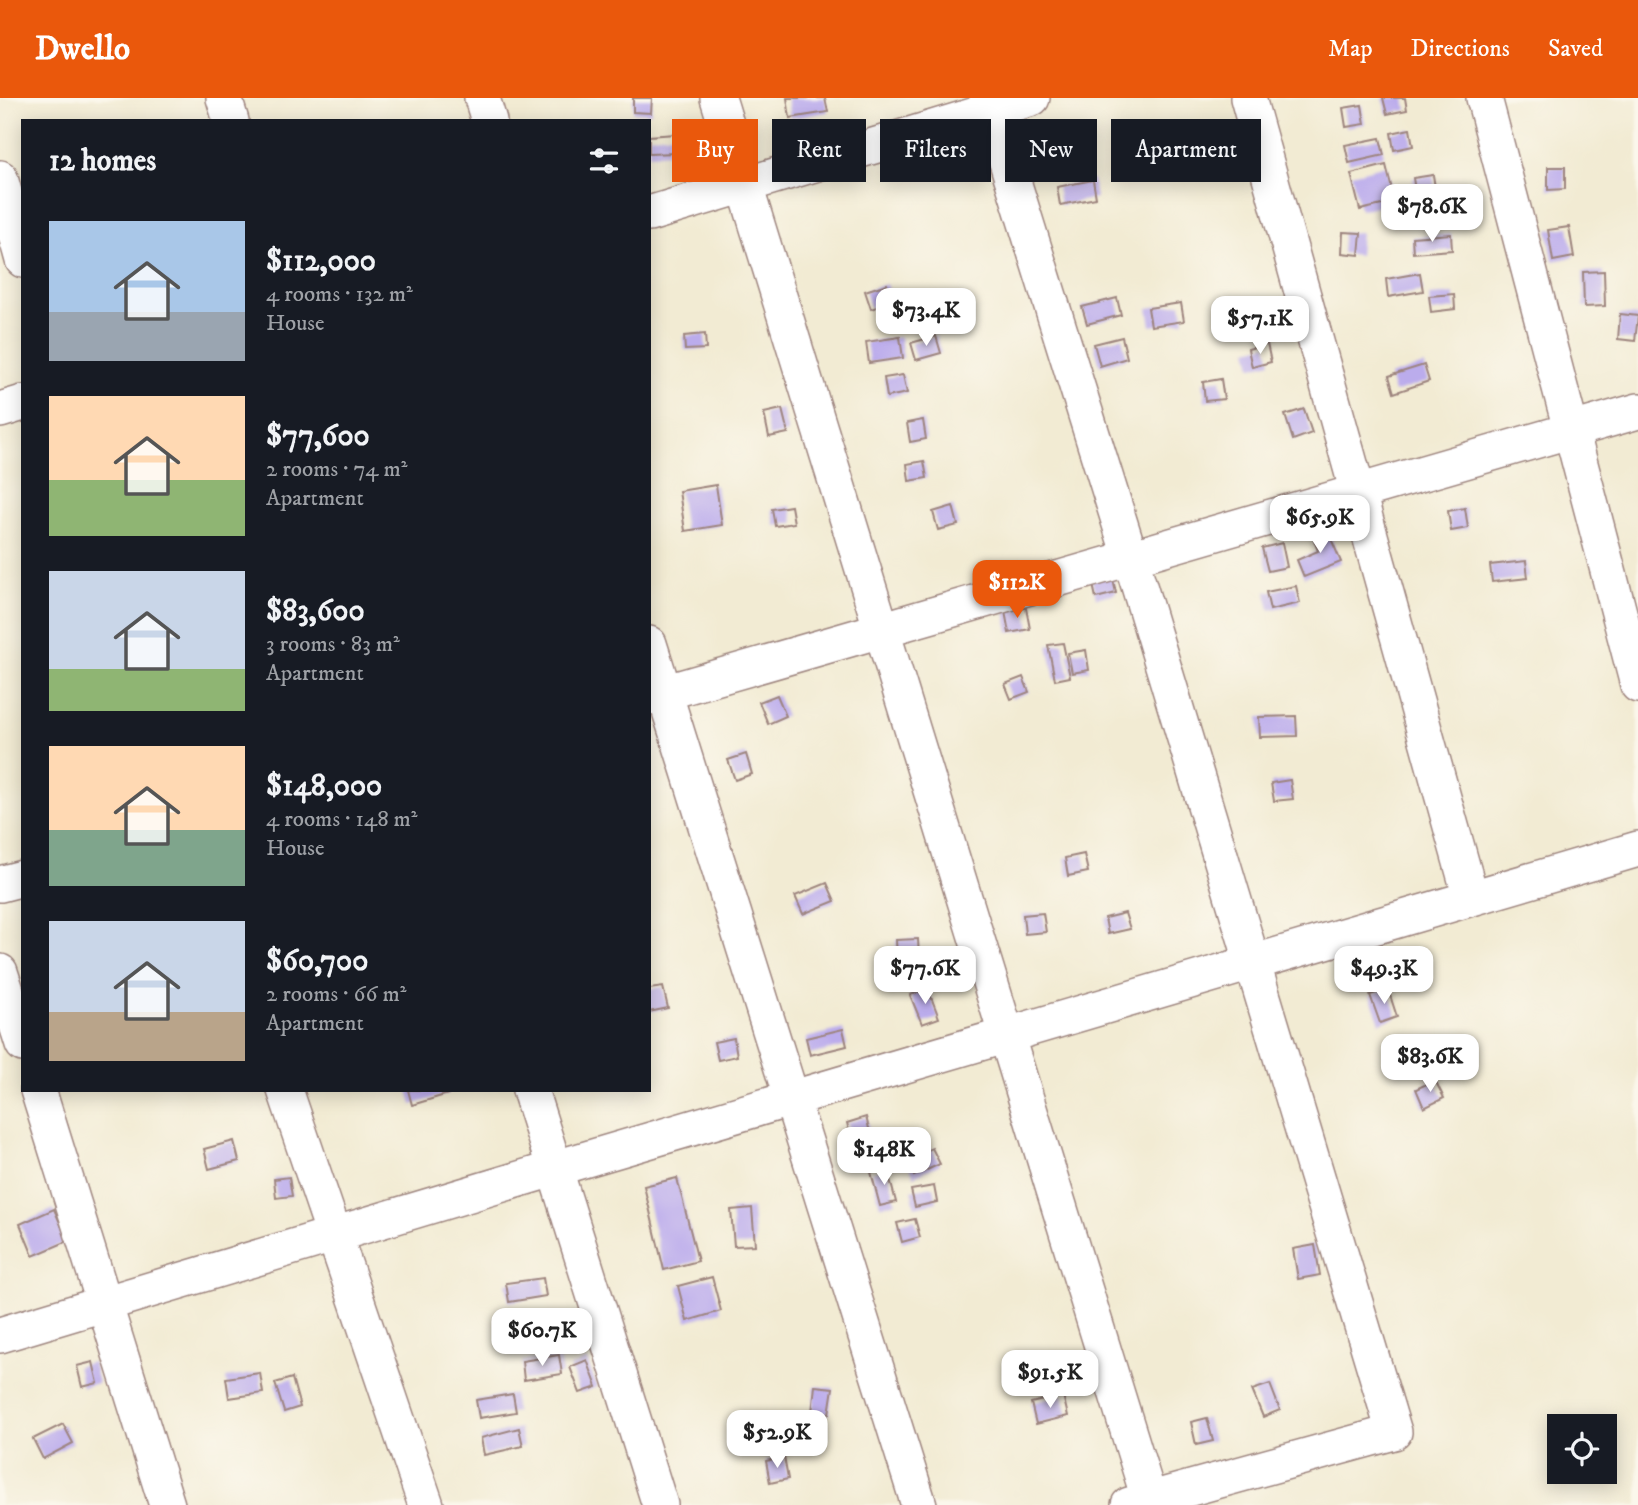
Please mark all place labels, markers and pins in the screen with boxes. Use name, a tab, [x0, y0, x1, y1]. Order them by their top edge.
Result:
pin: $78.6K	[1375, 184, 1489, 244]
pin: $73.4K	[869, 288, 983, 348]
pin: $57.1K	[1203, 296, 1317, 356]
pin: $65.9K	[1263, 496, 1377, 555]
pin: $112K	[968, 560, 1066, 620]
pin: $77.6K	[868, 946, 982, 1006]
pin: $49.3K	[1327, 946, 1441, 1006]
pin: $83.6K	[1373, 1034, 1487, 1094]
pin: $148K	[835, 1128, 933, 1187]
pin: $60.7K	[485, 1308, 599, 1368]
pin: $91.5K	[993, 1350, 1107, 1410]
pin: $52.9K	[720, 1410, 834, 1470]

